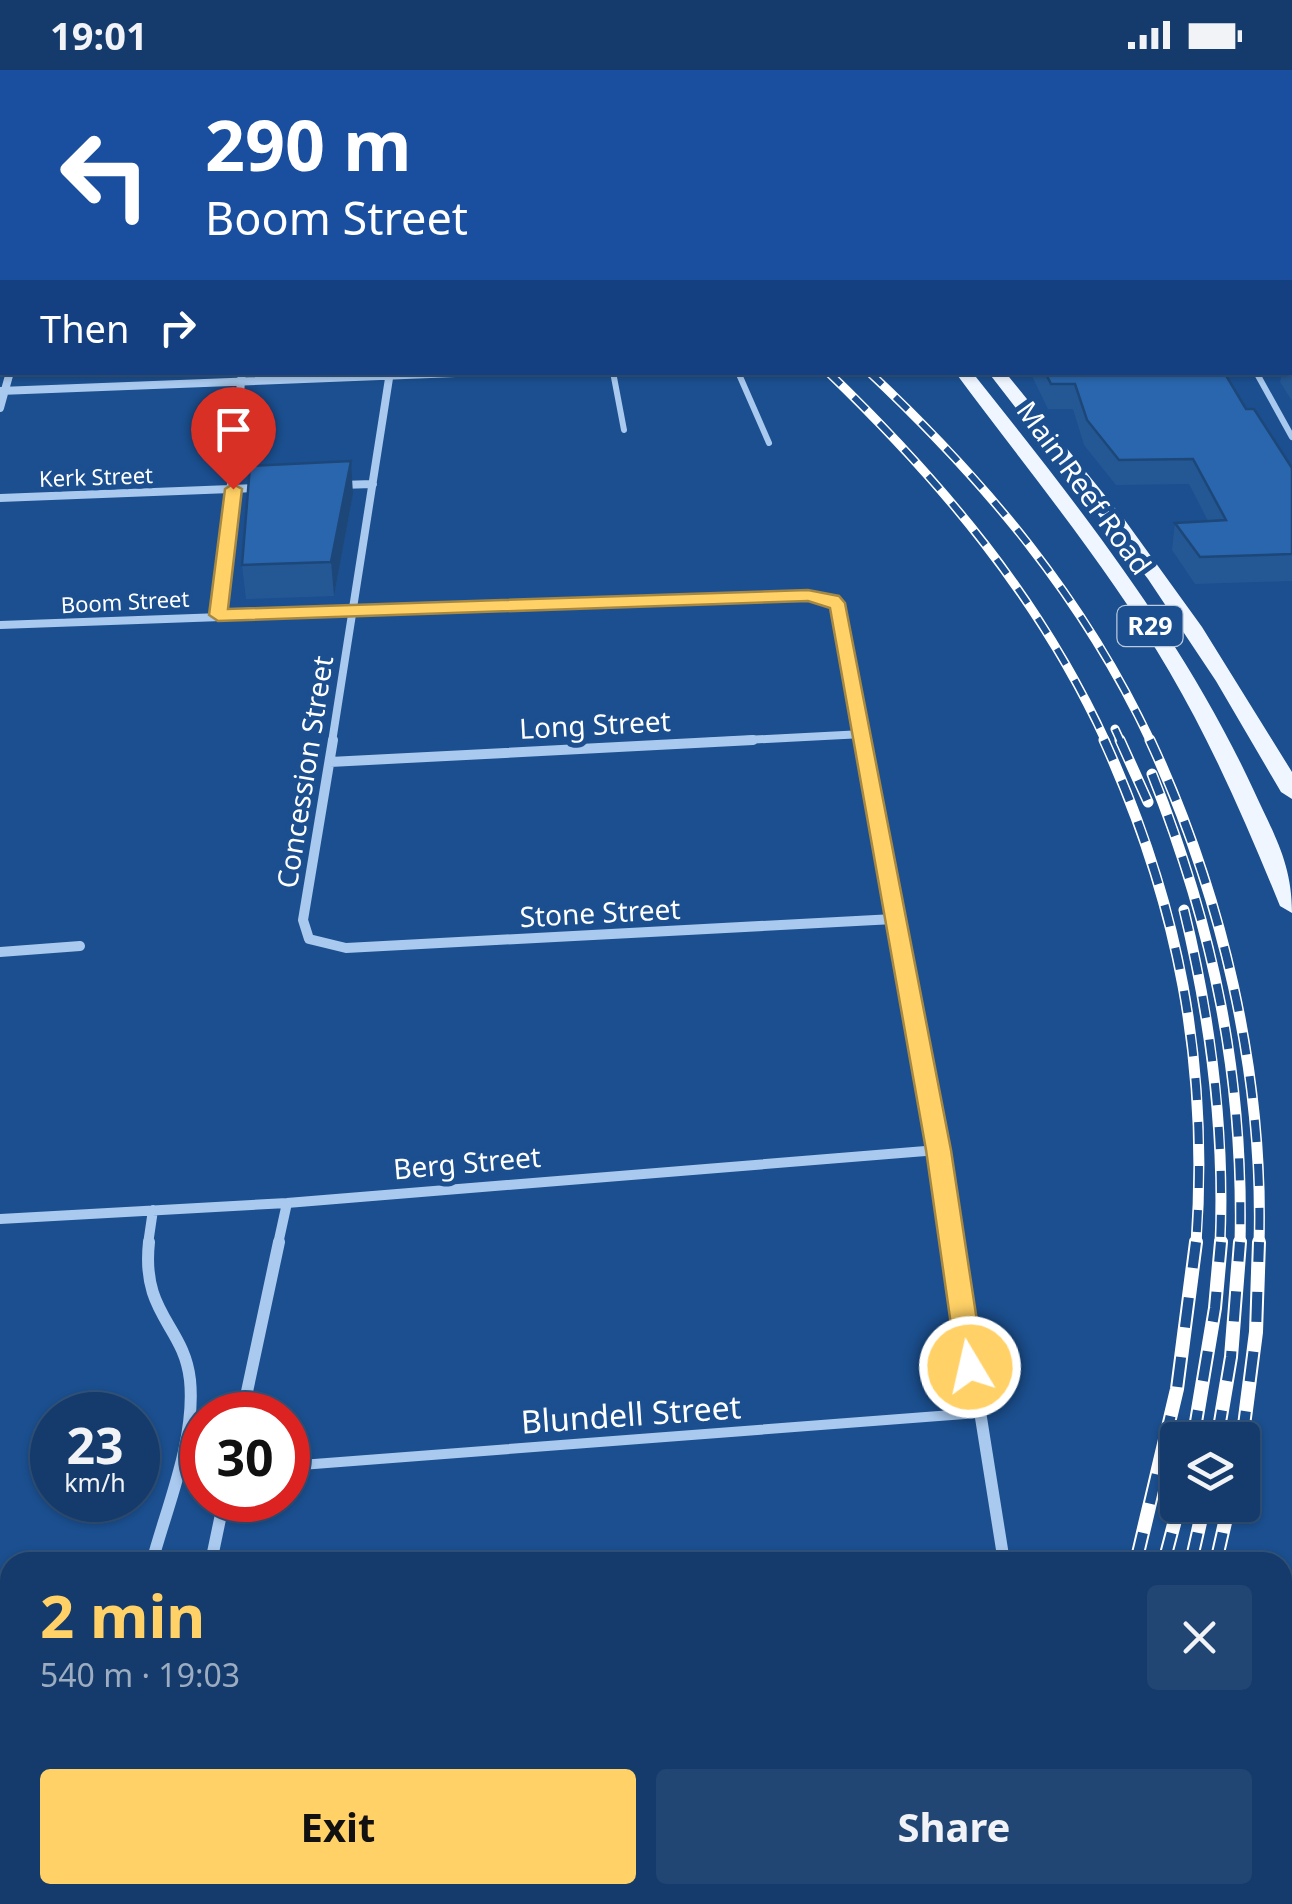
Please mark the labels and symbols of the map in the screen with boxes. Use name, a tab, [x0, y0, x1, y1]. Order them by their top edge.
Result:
pin	[191, 387, 276, 490]
street label: Main Reef Road	[1009, 393, 1161, 582]
street label: Kerk Street	[38, 459, 154, 493]
street label: Boom Street	[60, 583, 190, 619]
road number: R29	[1118, 606, 1182, 646]
street label: Concession Street	[267, 653, 341, 891]
street label: Long Street	[518, 701, 672, 747]
street label: Stone Street	[519, 889, 681, 935]
street label: Berg Street	[392, 1137, 542, 1187]
position arrow	[918, 1315, 1022, 1419]
street label: Blundell Street	[519, 1384, 742, 1443]
speed limit sign: 30	[180, 1392, 310, 1522]

